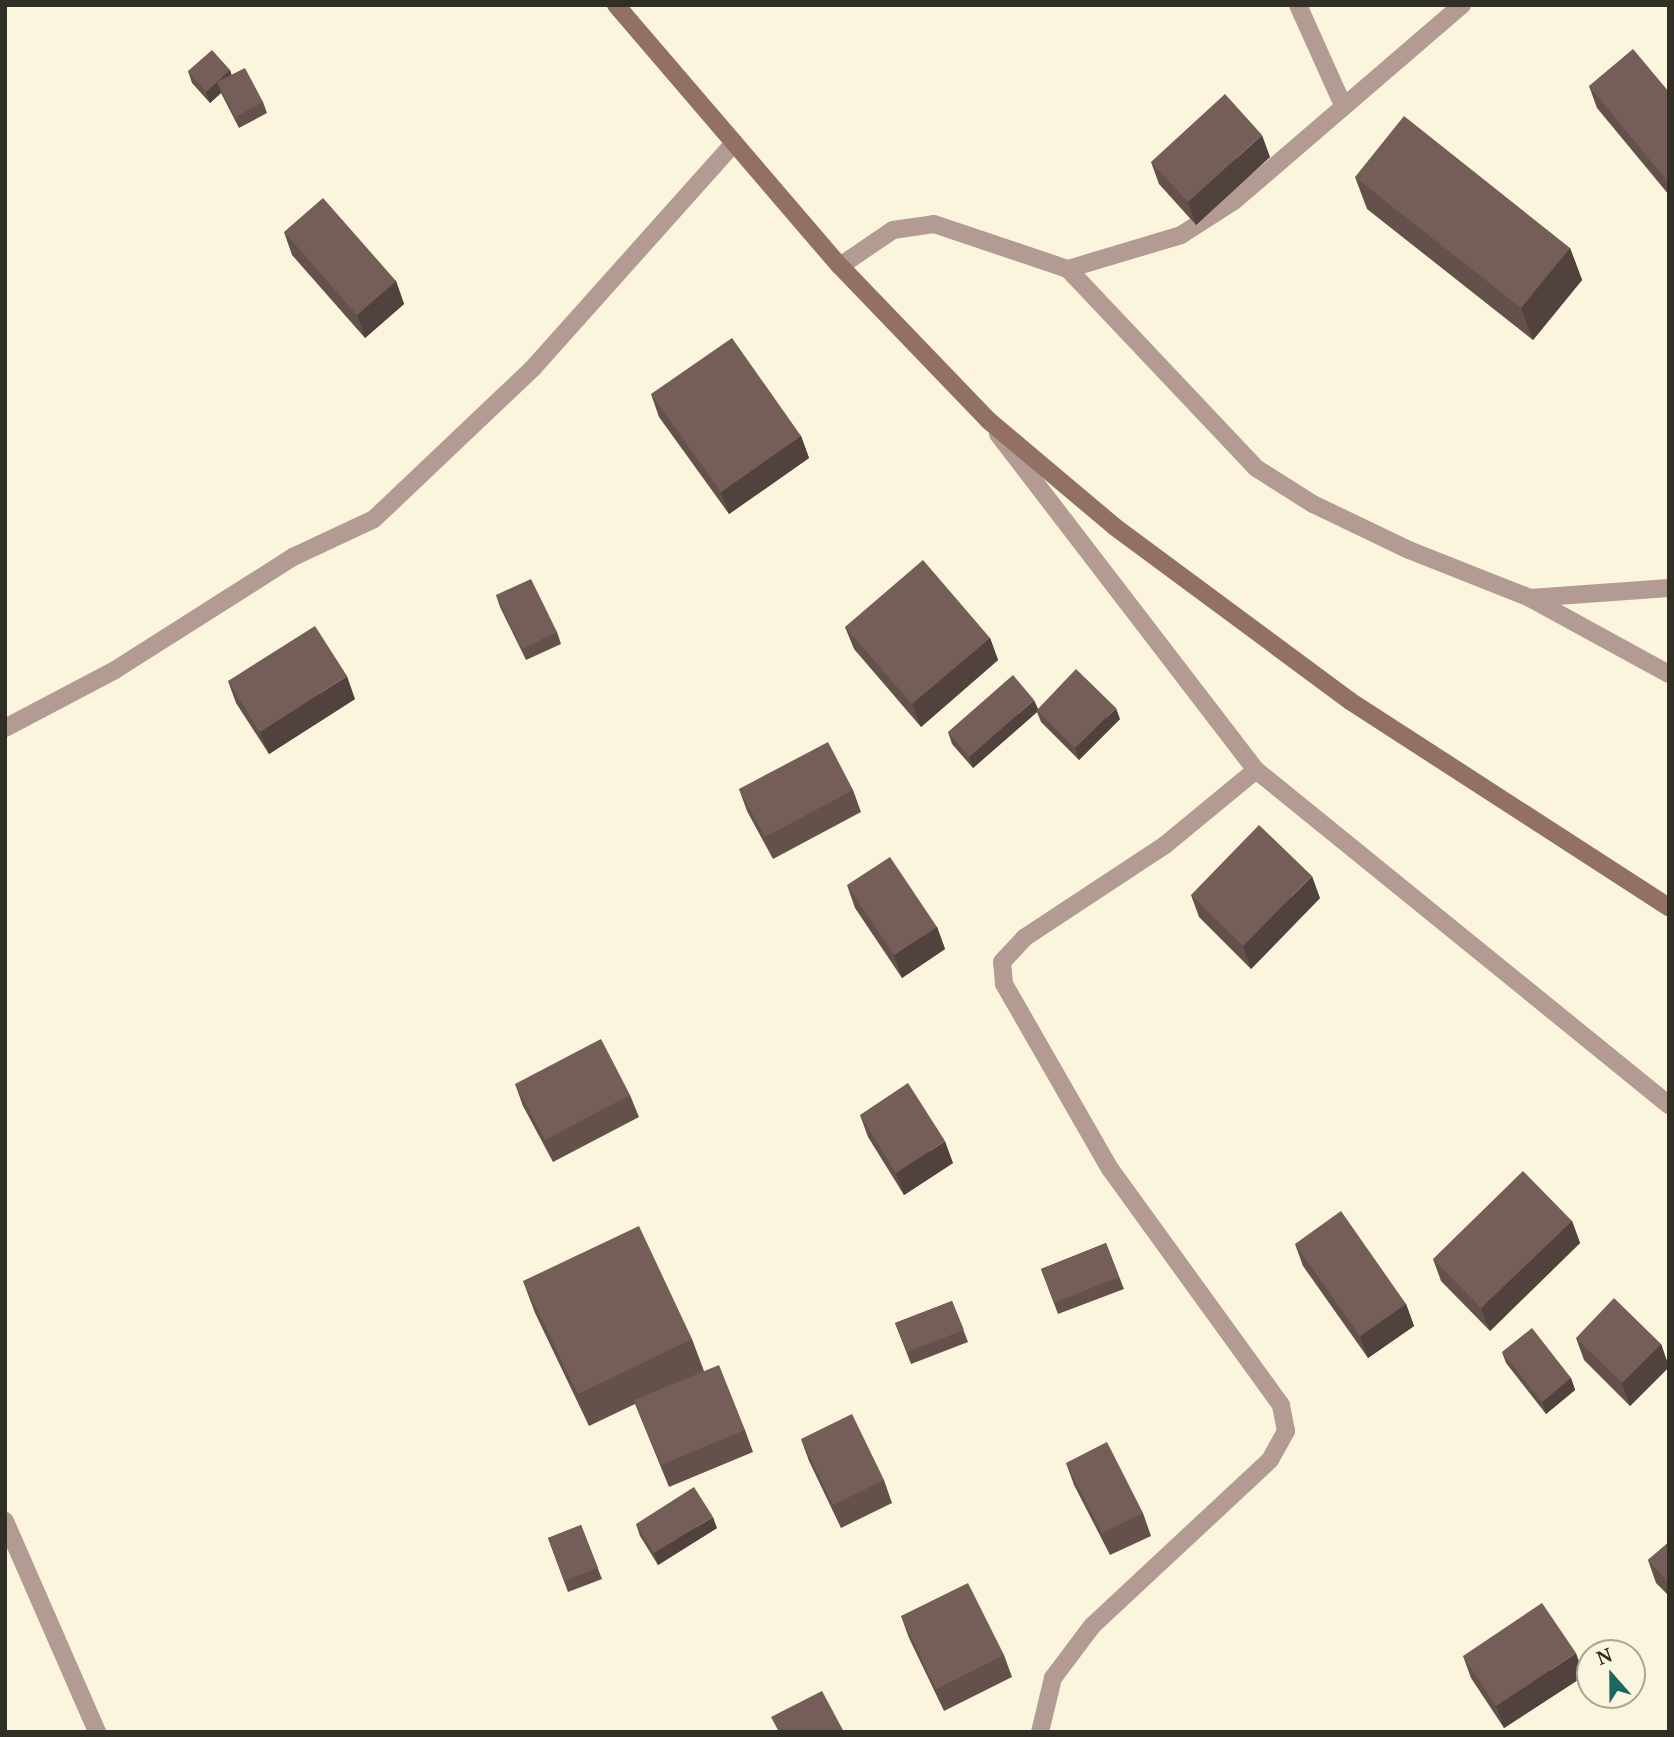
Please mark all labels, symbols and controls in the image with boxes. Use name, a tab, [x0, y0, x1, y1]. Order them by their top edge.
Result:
north arrow	[1576, 1639, 1646, 1709]
text: N	[1593, 1641, 1616, 1671]

